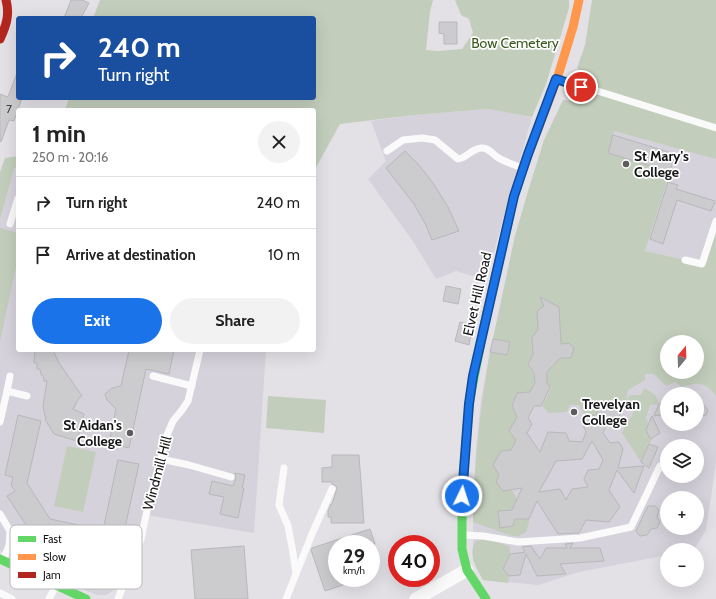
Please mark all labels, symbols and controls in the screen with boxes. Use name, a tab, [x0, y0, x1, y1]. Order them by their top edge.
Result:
text: 240 m	[98, 30, 181, 64]
icon: right	[32, 32, 84, 84]
park label: Bow Cemetery	[471, 34, 559, 52]
text: Turn right	[98, 64, 169, 86]
pin	[564, 70, 598, 104]
icon: arrive	[570, 76, 592, 98]
house number: 7	[6, 101, 12, 116]
text: 1 min	[32, 119, 86, 148]
button: close	[258, 121, 300, 163]
place label: St Mary's College	[634, 147, 689, 181]
text: 250 m · 20:16	[32, 149, 108, 165]
marker: St Mary's College	[621, 159, 631, 169]
icon: right	[32, 192, 54, 214]
text: Turn right	[66, 194, 127, 212]
text: 240 m	[256, 194, 300, 212]
icon: arrive	[32, 244, 54, 266]
text: Arrive at destination	[66, 246, 196, 264]
text: 10 m	[268, 246, 300, 264]
street label: Elvet Hill Road	[459, 250, 495, 338]
button: Exit	[32, 298, 162, 344]
button: Share	[170, 298, 300, 344]
north arrow	[660, 335, 704, 379]
map controls	[660, 335, 704, 587]
button: sound	[660, 387, 704, 431]
place label: Trevelyan College	[582, 395, 640, 429]
marker: Trevelyan College	[569, 407, 579, 417]
place label: St Aidan's College	[63, 416, 122, 450]
marker: St Aidan's College	[125, 428, 135, 438]
street label: Windmill Hill	[138, 433, 176, 512]
button: layers	[660, 439, 704, 483]
position arrow	[441, 475, 483, 517]
button: +	[660, 491, 704, 535]
legend	[10, 525, 142, 589]
text: Fast	[43, 532, 62, 546]
speed limit sign: 40	[388, 535, 440, 587]
button: −	[660, 543, 704, 587]
text: 29	[343, 544, 365, 568]
text: Slow	[43, 550, 66, 564]
text: km/h	[343, 564, 365, 577]
text: Jam	[42, 568, 61, 582]

